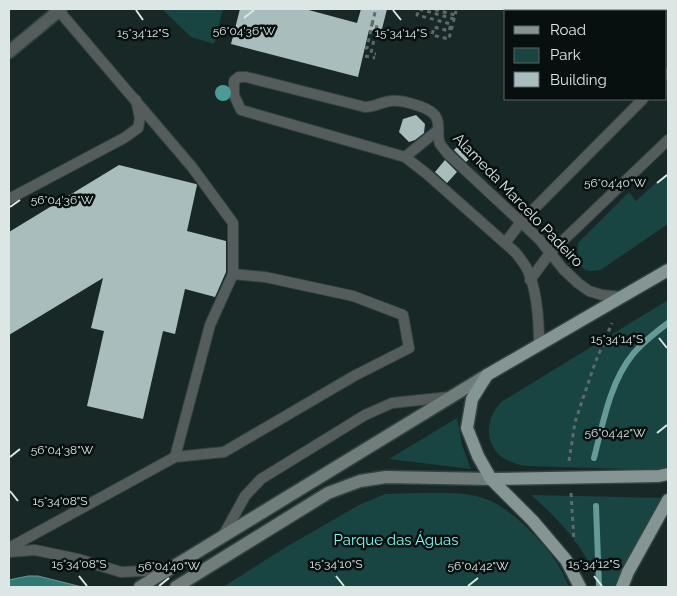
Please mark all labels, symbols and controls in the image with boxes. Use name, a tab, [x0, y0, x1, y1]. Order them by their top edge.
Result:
legend	[504, 10, 667, 100]
text: Road	[550, 21, 586, 39]
text: 56°04'36"W	[213, 24, 276, 38]
text: 15°34'12"S	[117, 26, 169, 40]
text: 15°34'14"S	[375, 26, 427, 40]
text: Park	[550, 46, 581, 64]
text: Building	[550, 71, 607, 89]
street label: Alameda Marcelo Padeiro	[449, 129, 587, 271]
text: 56°04'40"W	[584, 176, 646, 190]
text: 56°04'36"W	[31, 193, 94, 207]
text: 15°34'14"S	[591, 332, 643, 346]
text: 56°04'42"W	[585, 426, 646, 440]
text: 56°04'38"W	[31, 443, 94, 457]
text: 15°34'08"S	[32, 494, 88, 508]
park label: Parque das Águas	[334, 531, 458, 549]
text: 15°34'08"S	[51, 557, 107, 571]
text: 15°34'10"S	[309, 557, 363, 571]
text: 15°34'12"S	[568, 557, 620, 571]
text: 56°04'40"W	[138, 559, 200, 573]
text: 56°04'42"W	[448, 559, 509, 573]

